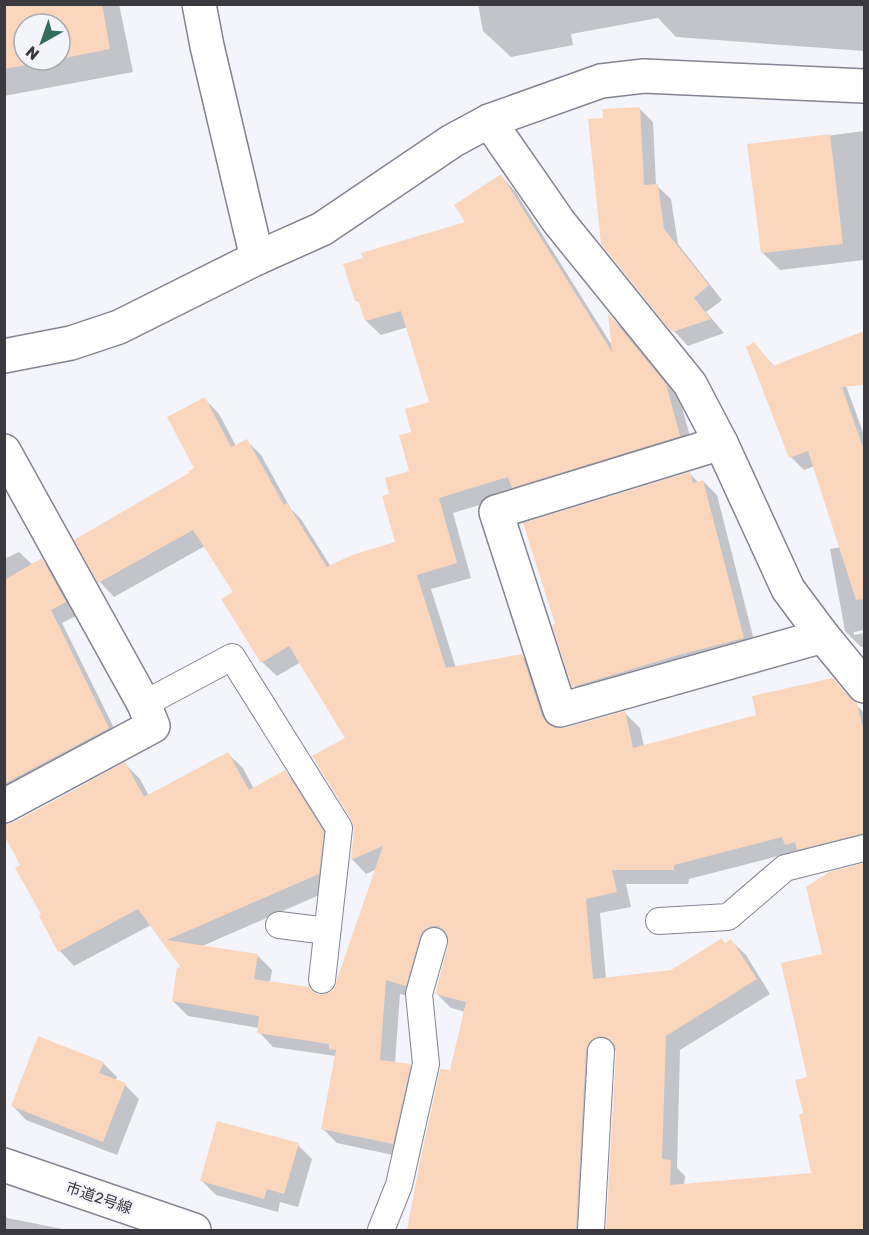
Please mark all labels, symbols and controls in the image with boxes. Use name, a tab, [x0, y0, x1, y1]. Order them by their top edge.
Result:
north arrow	[12, 12, 72, 72]
text: N	[22, 42, 43, 64]
street label: 市道2号線	[64, 1178, 134, 1218]

